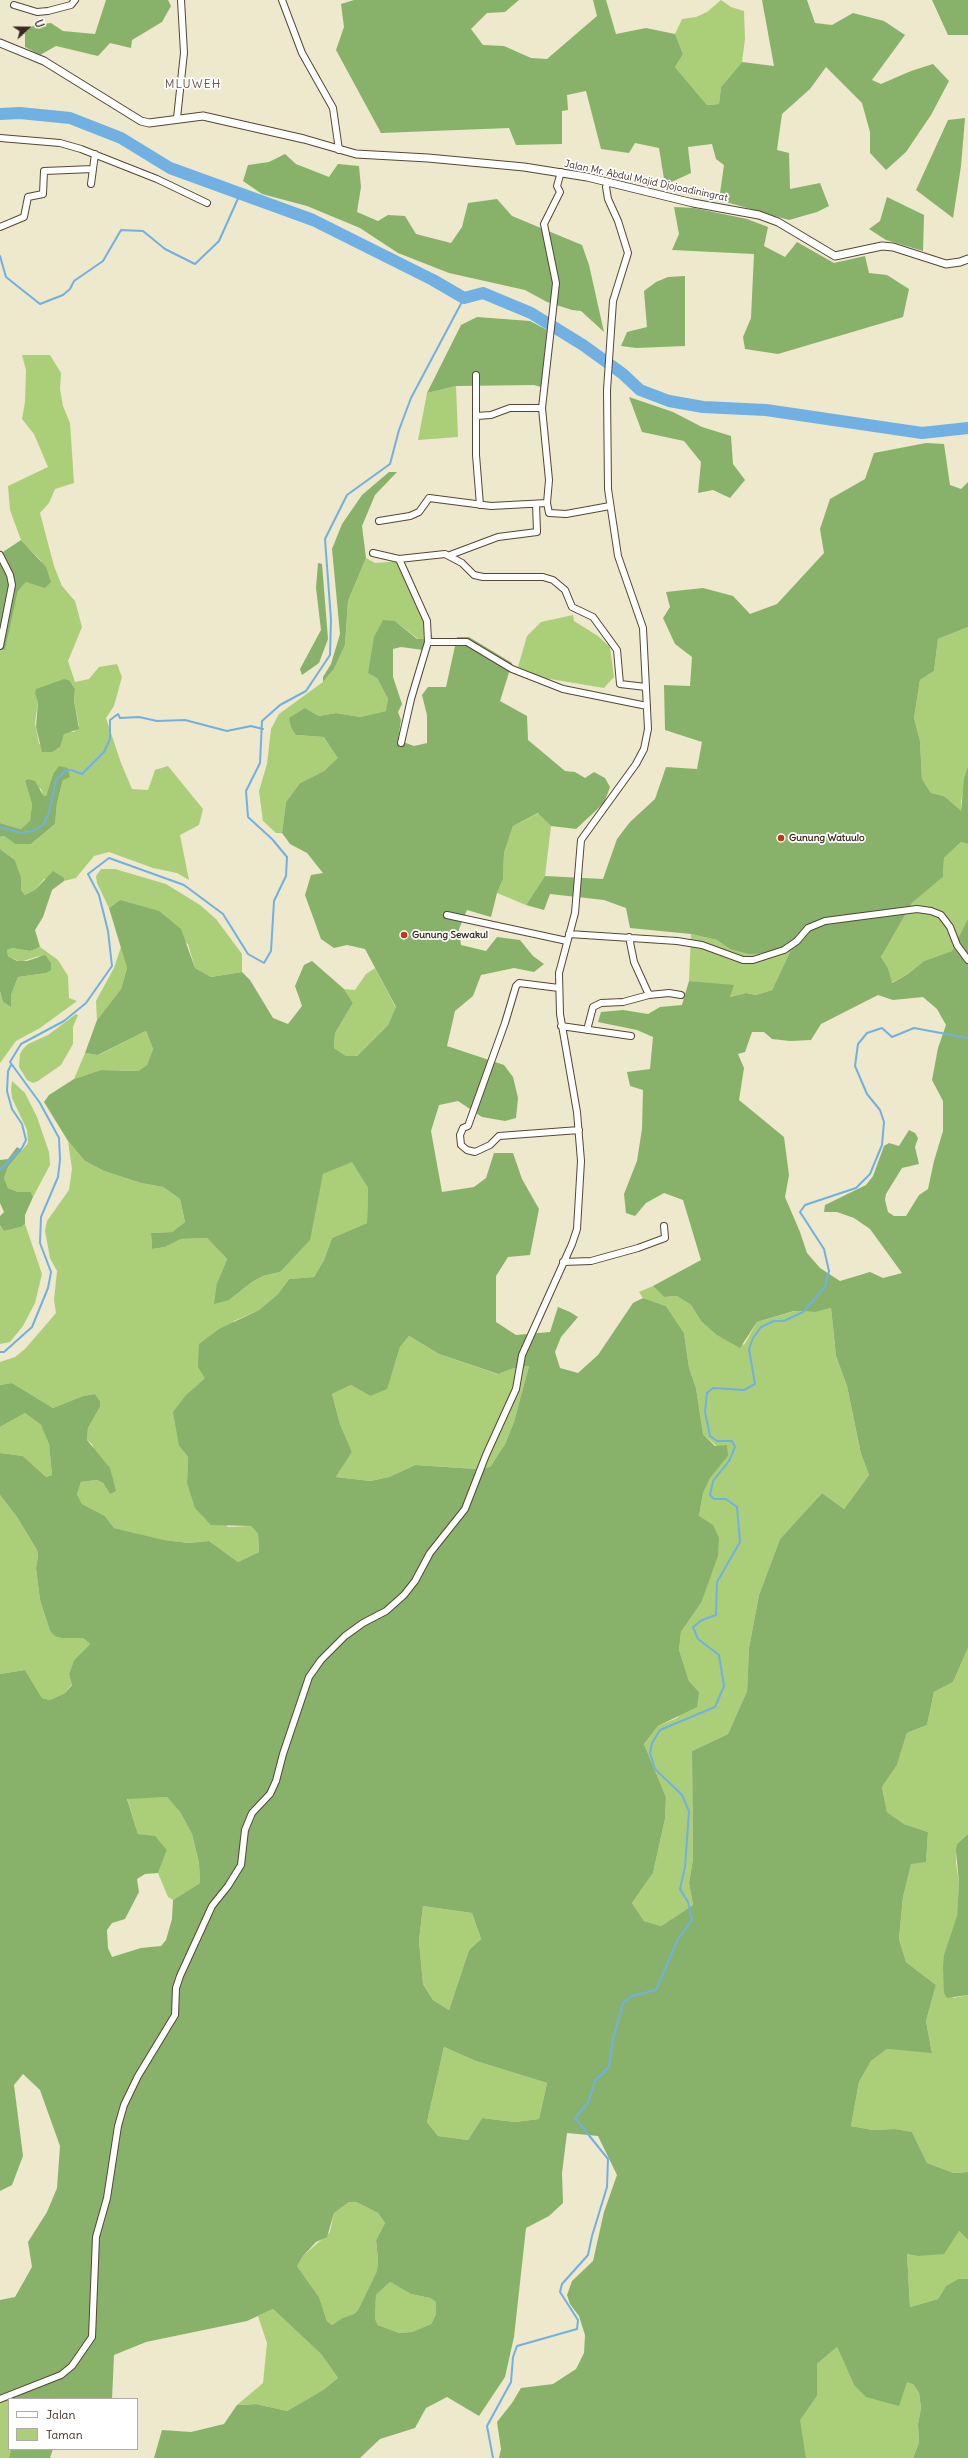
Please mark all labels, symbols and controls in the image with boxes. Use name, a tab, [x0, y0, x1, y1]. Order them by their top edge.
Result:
north arrow	[8, 8, 48, 48]
text: U	[31, 18, 47, 30]
district label: MLUWEH	[165, 78, 221, 92]
street label: Jalan Mr. Abdul Majid Djojoadiningrat	[563, 158, 729, 204]
place label: Gunung Watuulo	[789, 832, 865, 844]
marker: Gunung Watuulo	[776, 833, 786, 843]
place label: Gunung Sewakul	[412, 929, 488, 941]
marker: Gunung Sewakul	[399, 930, 409, 940]
legend	[8, 2398, 138, 2450]
text: Jalan	[46, 2407, 75, 2422]
text: Taman	[46, 2427, 83, 2442]

